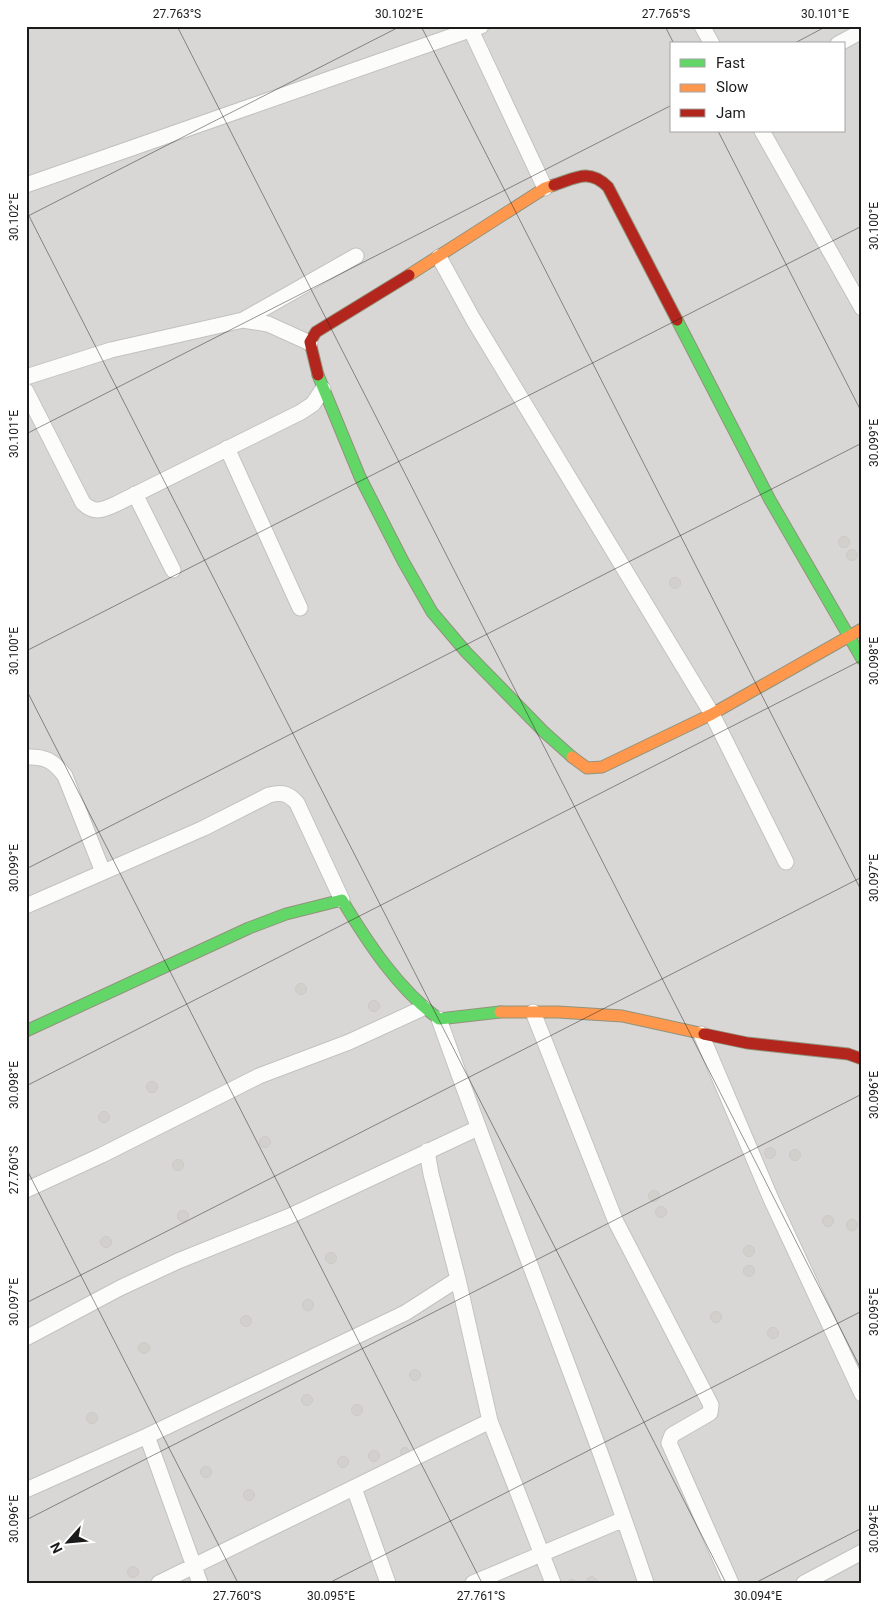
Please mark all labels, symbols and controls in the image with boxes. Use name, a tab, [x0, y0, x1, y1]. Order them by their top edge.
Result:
text: 27.763°S	[153, 7, 201, 21]
text: 30.102°E	[375, 7, 423, 21]
text: 27.765°S	[642, 7, 690, 21]
text: 30.101°E	[801, 7, 849, 21]
legend	[670, 42, 846, 132]
text: Fast	[716, 54, 745, 72]
text: Slow	[716, 78, 748, 96]
text: Jam	[716, 104, 746, 122]
text: 30.102°E	[7, 193, 21, 241]
text: 30.100°E	[867, 202, 881, 250]
text: 30.101°E	[7, 410, 21, 458]
text: 30.099°E	[867, 419, 881, 467]
text: 30.100°E	[7, 627, 21, 675]
text: 30.098°E	[867, 637, 881, 685]
text: 30.099°E	[7, 844, 21, 892]
text: 30.097°E	[867, 854, 881, 902]
text: 30.098°E	[7, 1061, 21, 1109]
text: 30.096°E	[867, 1071, 881, 1119]
text: 27.760°S	[7, 1146, 21, 1194]
text: 30.097°E	[7, 1278, 21, 1326]
text: 30.095°E	[867, 1288, 881, 1336]
text: 30.096°E	[7, 1495, 21, 1543]
text: 30.094°E	[867, 1505, 881, 1553]
north arrow	[42, 1516, 92, 1566]
text: N	[47, 1540, 66, 1556]
text: 27.760°S	[213, 1589, 261, 1603]
text: 30.095°E	[307, 1589, 355, 1603]
text: 27.761°S	[457, 1589, 505, 1603]
text: 30.094°E	[734, 1589, 782, 1603]

